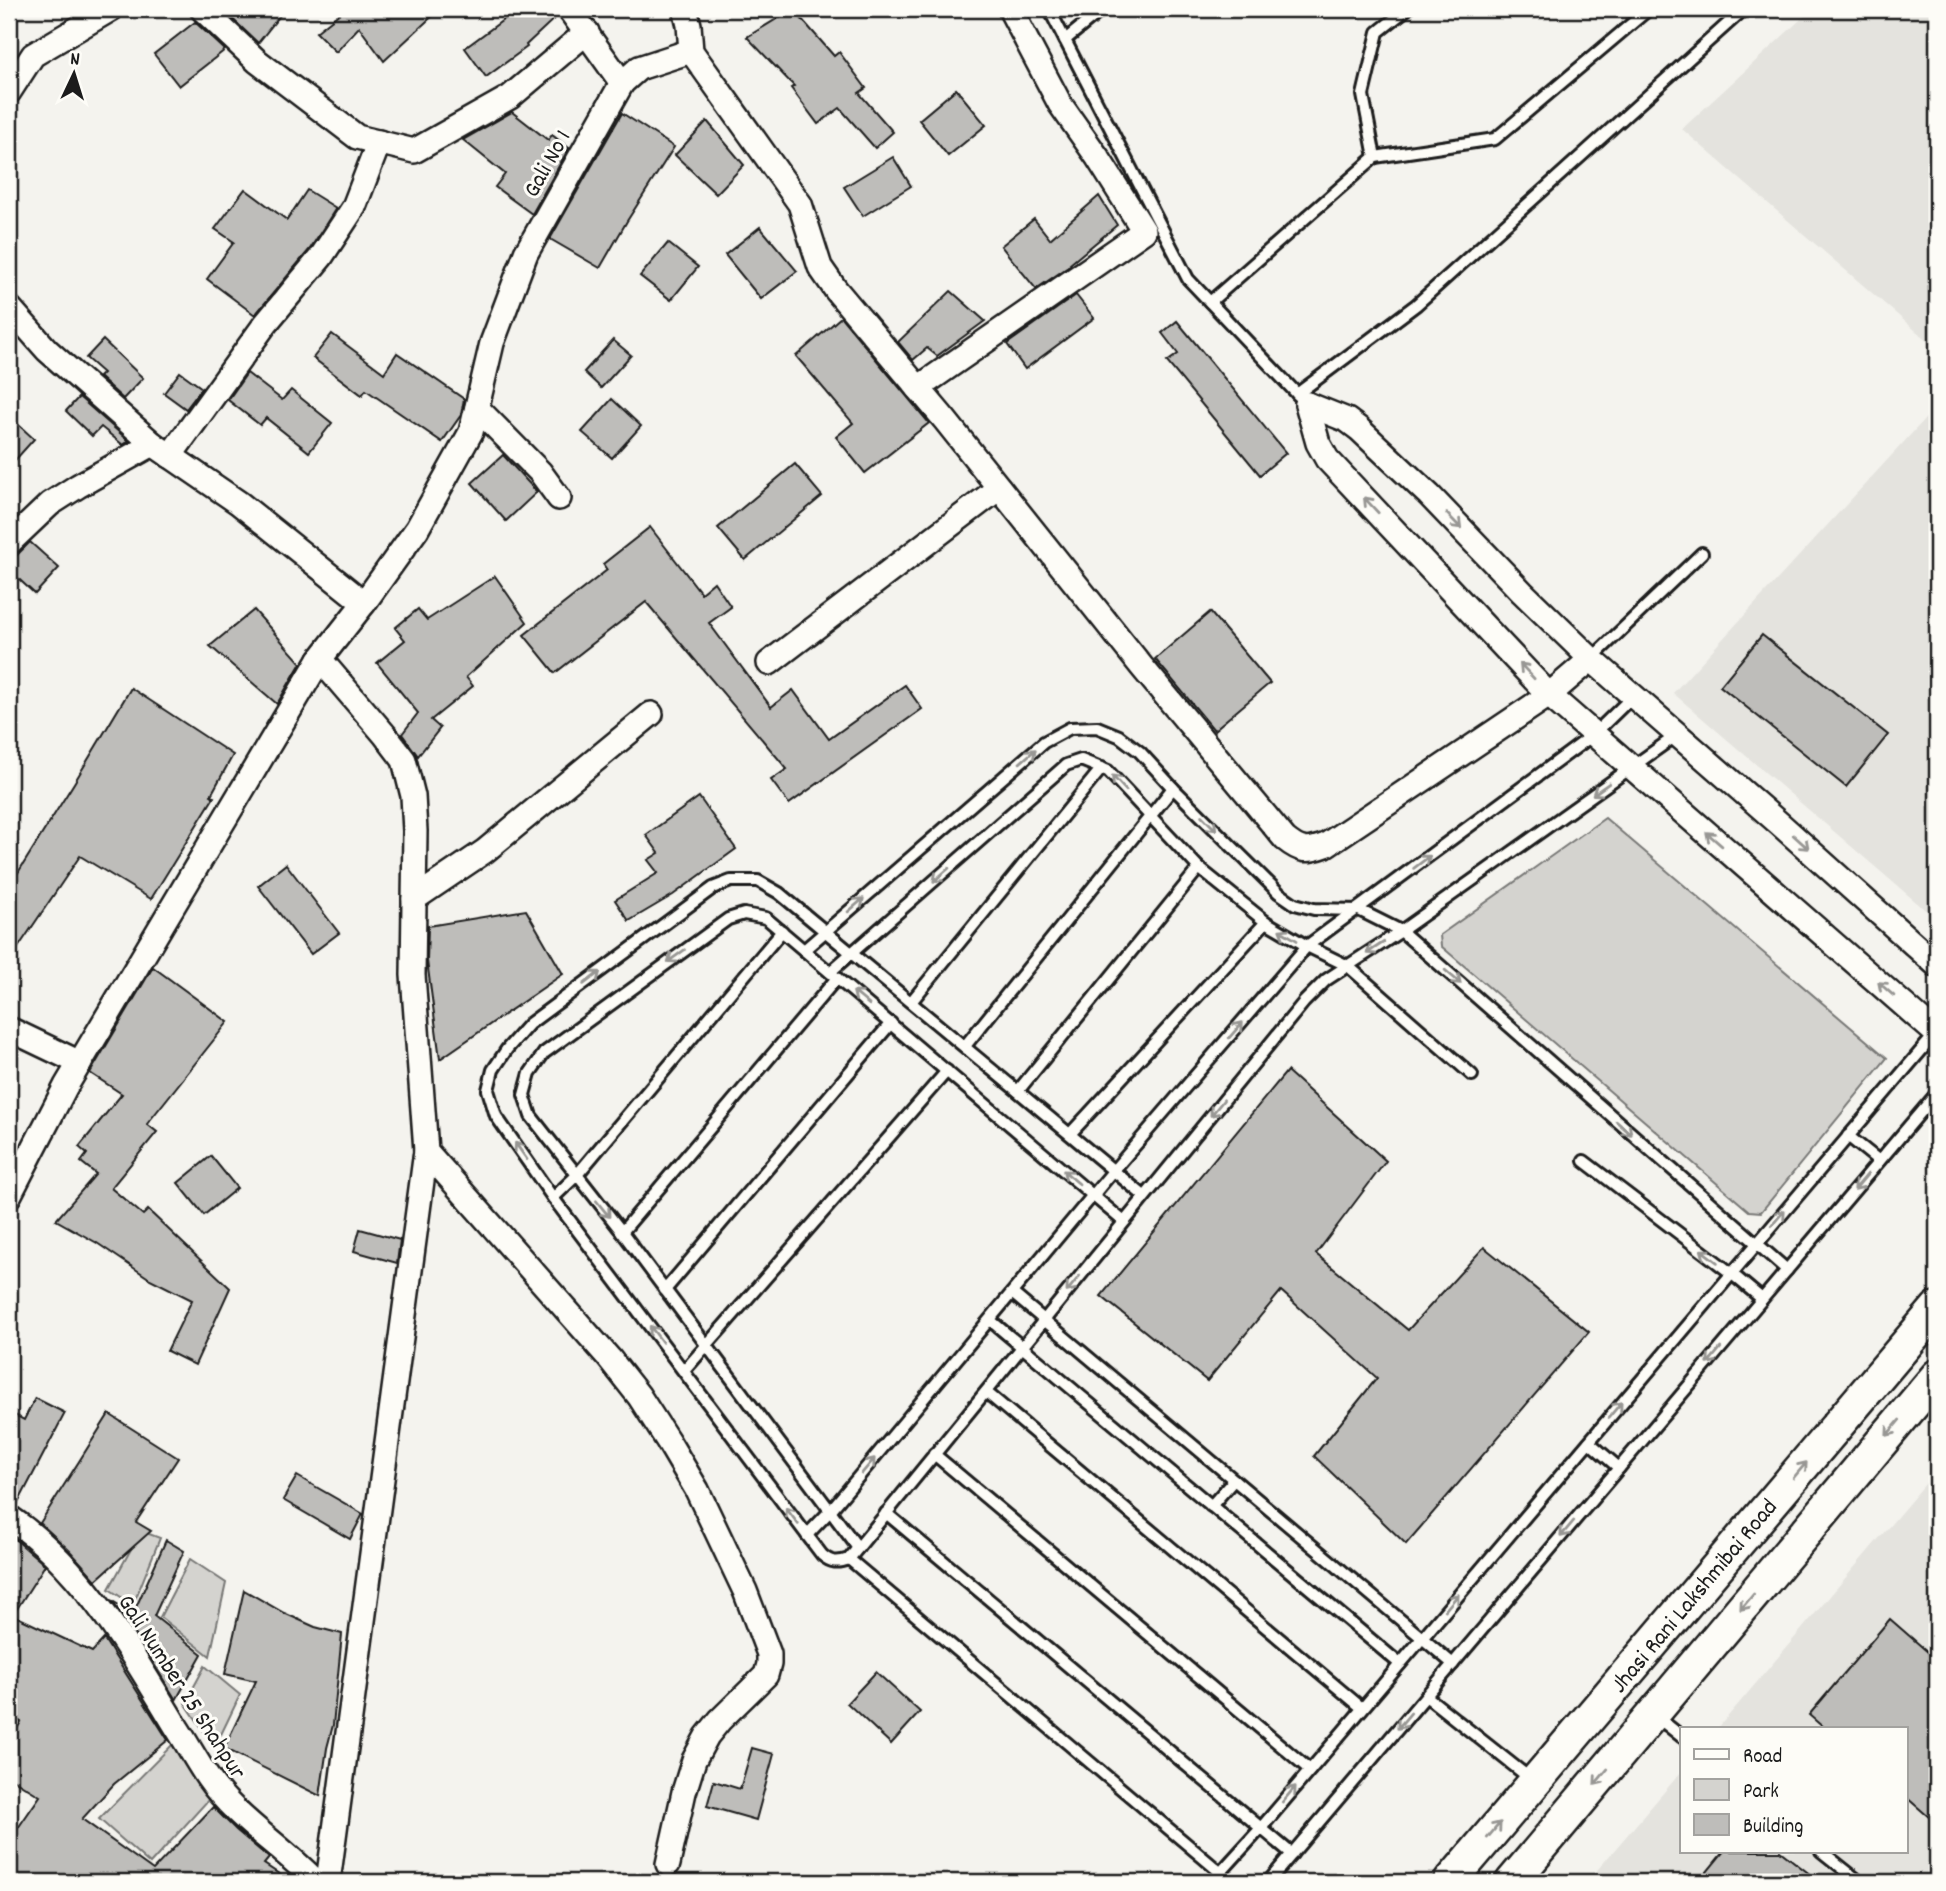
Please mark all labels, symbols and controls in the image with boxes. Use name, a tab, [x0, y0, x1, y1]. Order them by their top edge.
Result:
north arrow	[38, 38, 108, 108]
text: N	[69, 47, 81, 74]
street label: Gali No 1	[516, 125, 581, 204]
one-way arrow	[1363, 497, 1380, 514]
one-way arrow	[1446, 513, 1463, 530]
one-way arrow	[1519, 662, 1535, 680]
one-way arrow	[1018, 748, 1036, 764]
one-way arrow	[1111, 775, 1128, 792]
one-way arrow	[1592, 781, 1611, 796]
one-way arrow	[1200, 815, 1217, 832]
one-way arrow	[1706, 832, 1724, 848]
one-way arrow	[1791, 834, 1809, 850]
one-way arrow	[1412, 855, 1431, 870]
one-way arrow	[933, 866, 950, 883]
one-way arrow	[847, 897, 865, 913]
one-way arrow	[1278, 927, 1298, 941]
one-way arrow	[1366, 941, 1386, 955]
one-way arrow	[667, 949, 686, 964]
one-way arrow	[1444, 969, 1461, 986]
one-way arrow	[583, 970, 601, 985]
one-way arrow	[1877, 981, 1895, 997]
one-way arrow	[852, 990, 870, 1006]
one-way arrow	[1228, 1021, 1244, 1039]
one-way arrow	[1209, 1099, 1225, 1117]
one-way arrow	[1615, 1119, 1632, 1136]
one-way arrow	[514, 1142, 528, 1161]
one-way arrow	[1063, 1169, 1081, 1185]
one-way arrow	[1854, 1173, 1870, 1191]
one-way arrow	[595, 1199, 611, 1217]
one-way arrow	[1770, 1209, 1786, 1227]
one-way arrow	[1700, 1249, 1719, 1264]
one-way arrow	[1065, 1275, 1080, 1293]
one-way arrow	[649, 1325, 663, 1344]
one-way arrow	[1706, 1346, 1722, 1364]
one-way arrow	[1607, 1401, 1623, 1419]
one-way arrow	[1886, 1419, 1902, 1437]
one-way arrow	[860, 1457, 876, 1475]
one-way arrow	[1792, 1461, 1808, 1479]
street label: Jhasi Rani Lakshmibai Road	[1604, 1492, 1787, 1701]
one-way arrow	[785, 1507, 800, 1526]
one-way arrow	[1559, 1520, 1575, 1538]
street label: Gali Number 25 Shahpur	[108, 1589, 253, 1787]
one-way arrow	[1739, 1593, 1755, 1611]
one-way arrow	[1445, 1594, 1460, 1612]
one-way arrow	[1396, 1712, 1412, 1730]
legend	[1680, 1727, 1908, 1853]
text: Road	[1743, 1743, 1782, 1773]
one-way arrow	[1593, 1767, 1609, 1785]
text: Park	[1743, 1778, 1779, 1808]
one-way arrow	[1282, 1786, 1297, 1804]
text: Building	[1743, 1813, 1803, 1843]
one-way arrow	[1486, 1822, 1502, 1840]

